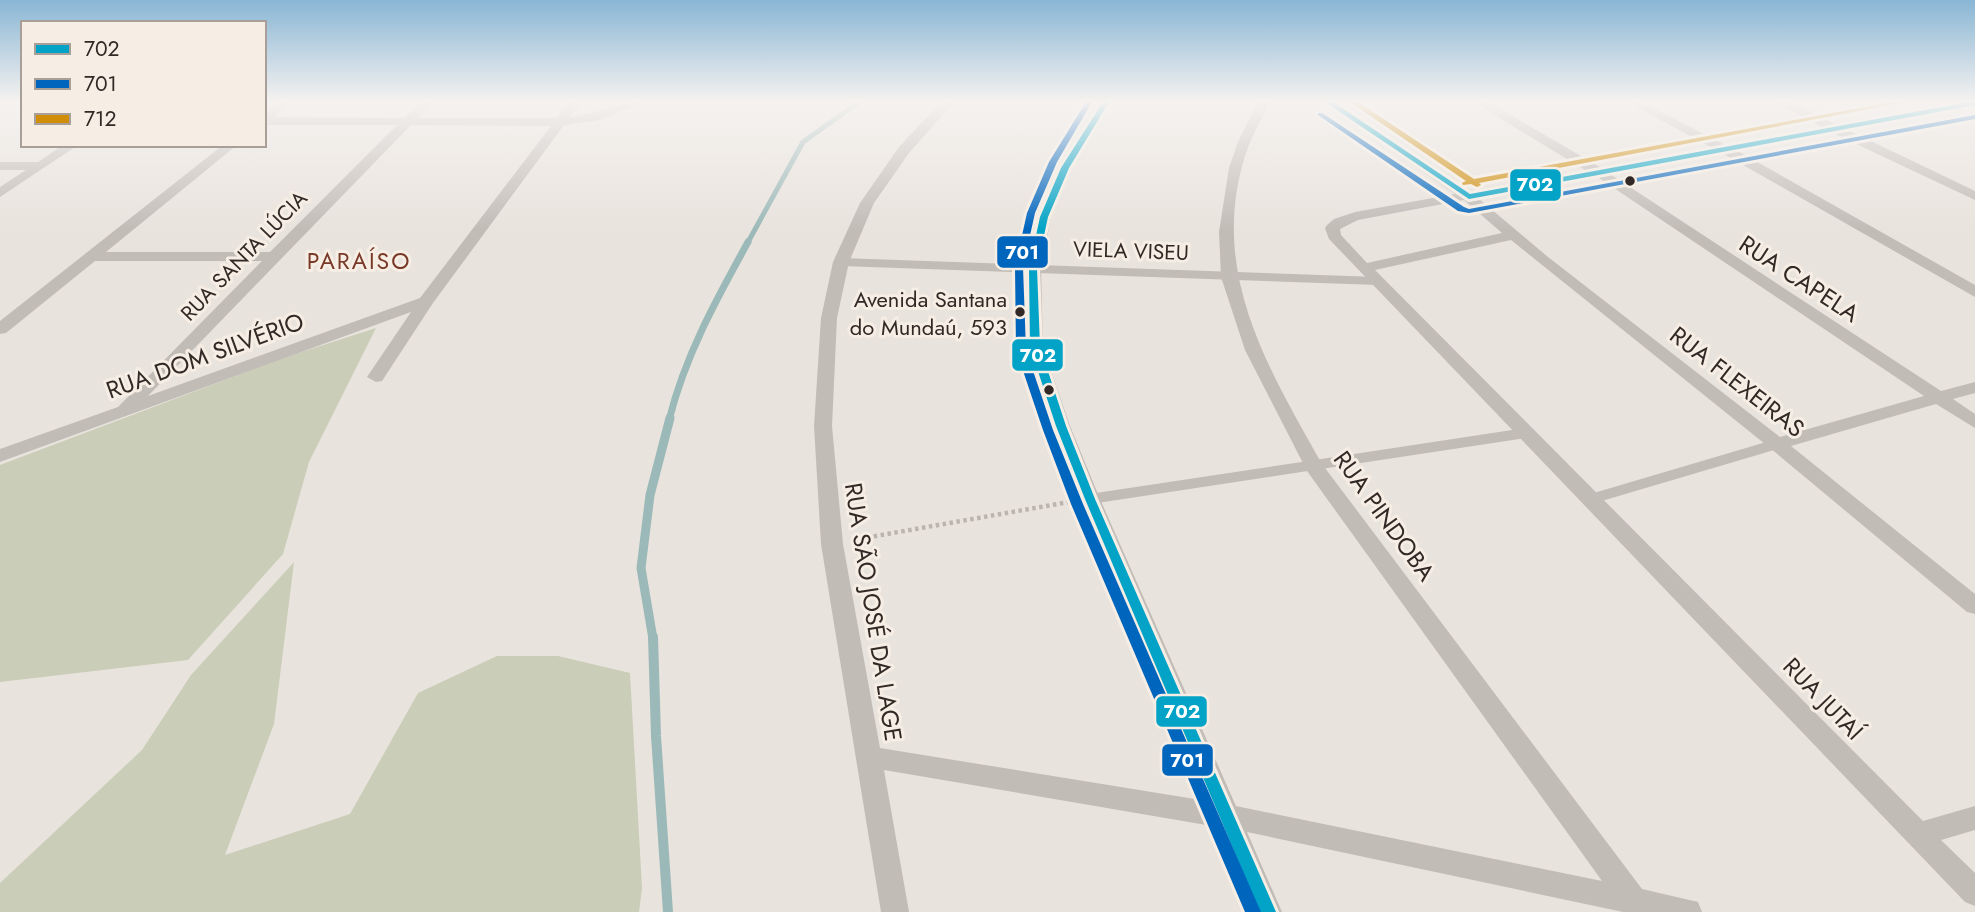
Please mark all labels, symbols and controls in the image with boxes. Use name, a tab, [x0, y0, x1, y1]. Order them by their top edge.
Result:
legend	[21, 21, 266, 147]
text: 702	[84, 34, 120, 64]
text: 701	[84, 69, 117, 99]
text: 712	[84, 104, 116, 134]
line badge: 702	[1509, 168, 1562, 202]
text: 702	[1517, 171, 1553, 198]
unlabelled marker	[1623, 174, 1637, 188]
street label: RUA SANTA LÚCIA	[174, 184, 314, 328]
street label: RUA CAPELA	[1732, 227, 1866, 331]
street label: VIELA VISEU	[1073, 234, 1189, 268]
line badge: 701	[996, 235, 1049, 269]
text: 701	[1005, 239, 1039, 266]
district label: PARAÍSO	[307, 244, 411, 278]
place label: Avenida Santana do Mundaú, 593	[850, 283, 1007, 343]
street label: RUA DOM SILVÉRIO	[101, 303, 309, 408]
marker: Avenida Santana do Mundaú, 593	[1013, 305, 1027, 319]
street label: RUA FLEXEIRAS	[1663, 318, 1812, 445]
line badge: 702	[1011, 338, 1064, 372]
text: 702	[1020, 342, 1056, 369]
unlabelled marker	[1042, 383, 1056, 397]
street label: RUA PINDOBA	[1325, 443, 1444, 588]
street label: RUA SÃO JOSÉ DA LAGE	[836, 480, 911, 744]
street label: RUA JUTAÍ	[1775, 650, 1872, 749]
line badge: 702	[1155, 695, 1208, 728]
text: 702	[1164, 698, 1200, 725]
line badge: 701	[1161, 743, 1214, 777]
text: 701	[1170, 747, 1204, 774]

